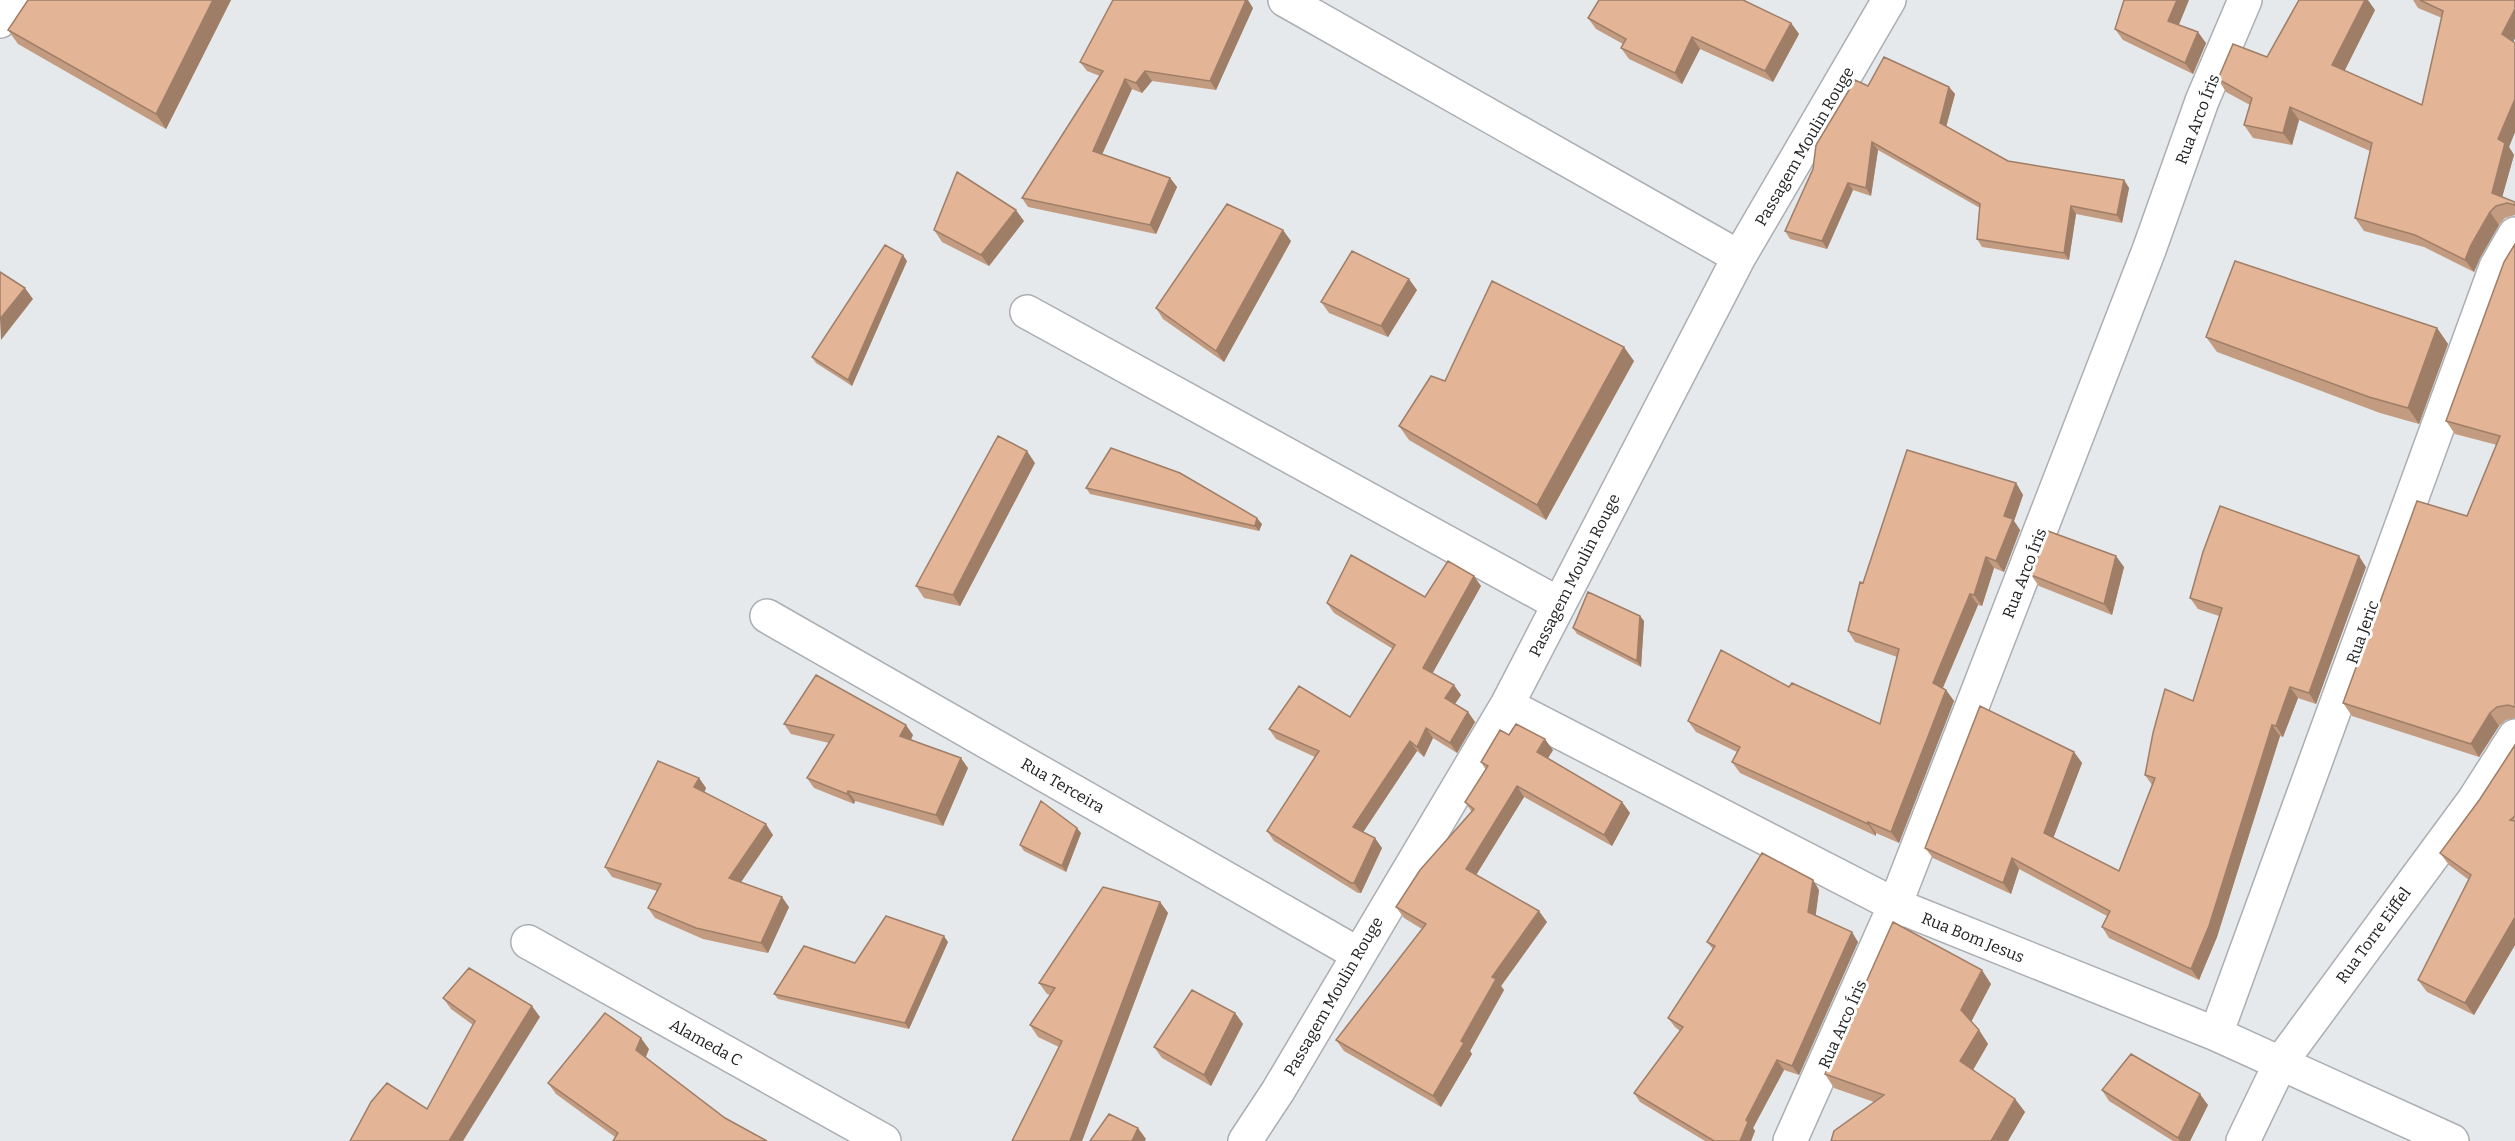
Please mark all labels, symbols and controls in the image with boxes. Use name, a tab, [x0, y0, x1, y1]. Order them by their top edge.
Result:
street label: Passagem Moulin Rouge	[1751, 63, 1858, 229]
street label: Rua Arco Íris	[2171, 71, 2223, 167]
street label: Passagem Moulin Rouge	[1525, 491, 1624, 660]
street label: Rua Arco Íris	[1998, 525, 2050, 621]
street label: Rua Jeric	[2342, 598, 2383, 666]
street label: Rua Terceira	[1018, 754, 1108, 817]
street label: Rua Torre Eiffel	[2332, 883, 2415, 987]
street label: Rua Bom Jesus	[1919, 908, 2027, 967]
street label: Passagem Moulin Rouge	[1280, 913, 1387, 1079]
street label: Rua Arco Íris	[1814, 977, 1870, 1071]
street label: Alameda C	[666, 1015, 745, 1070]

